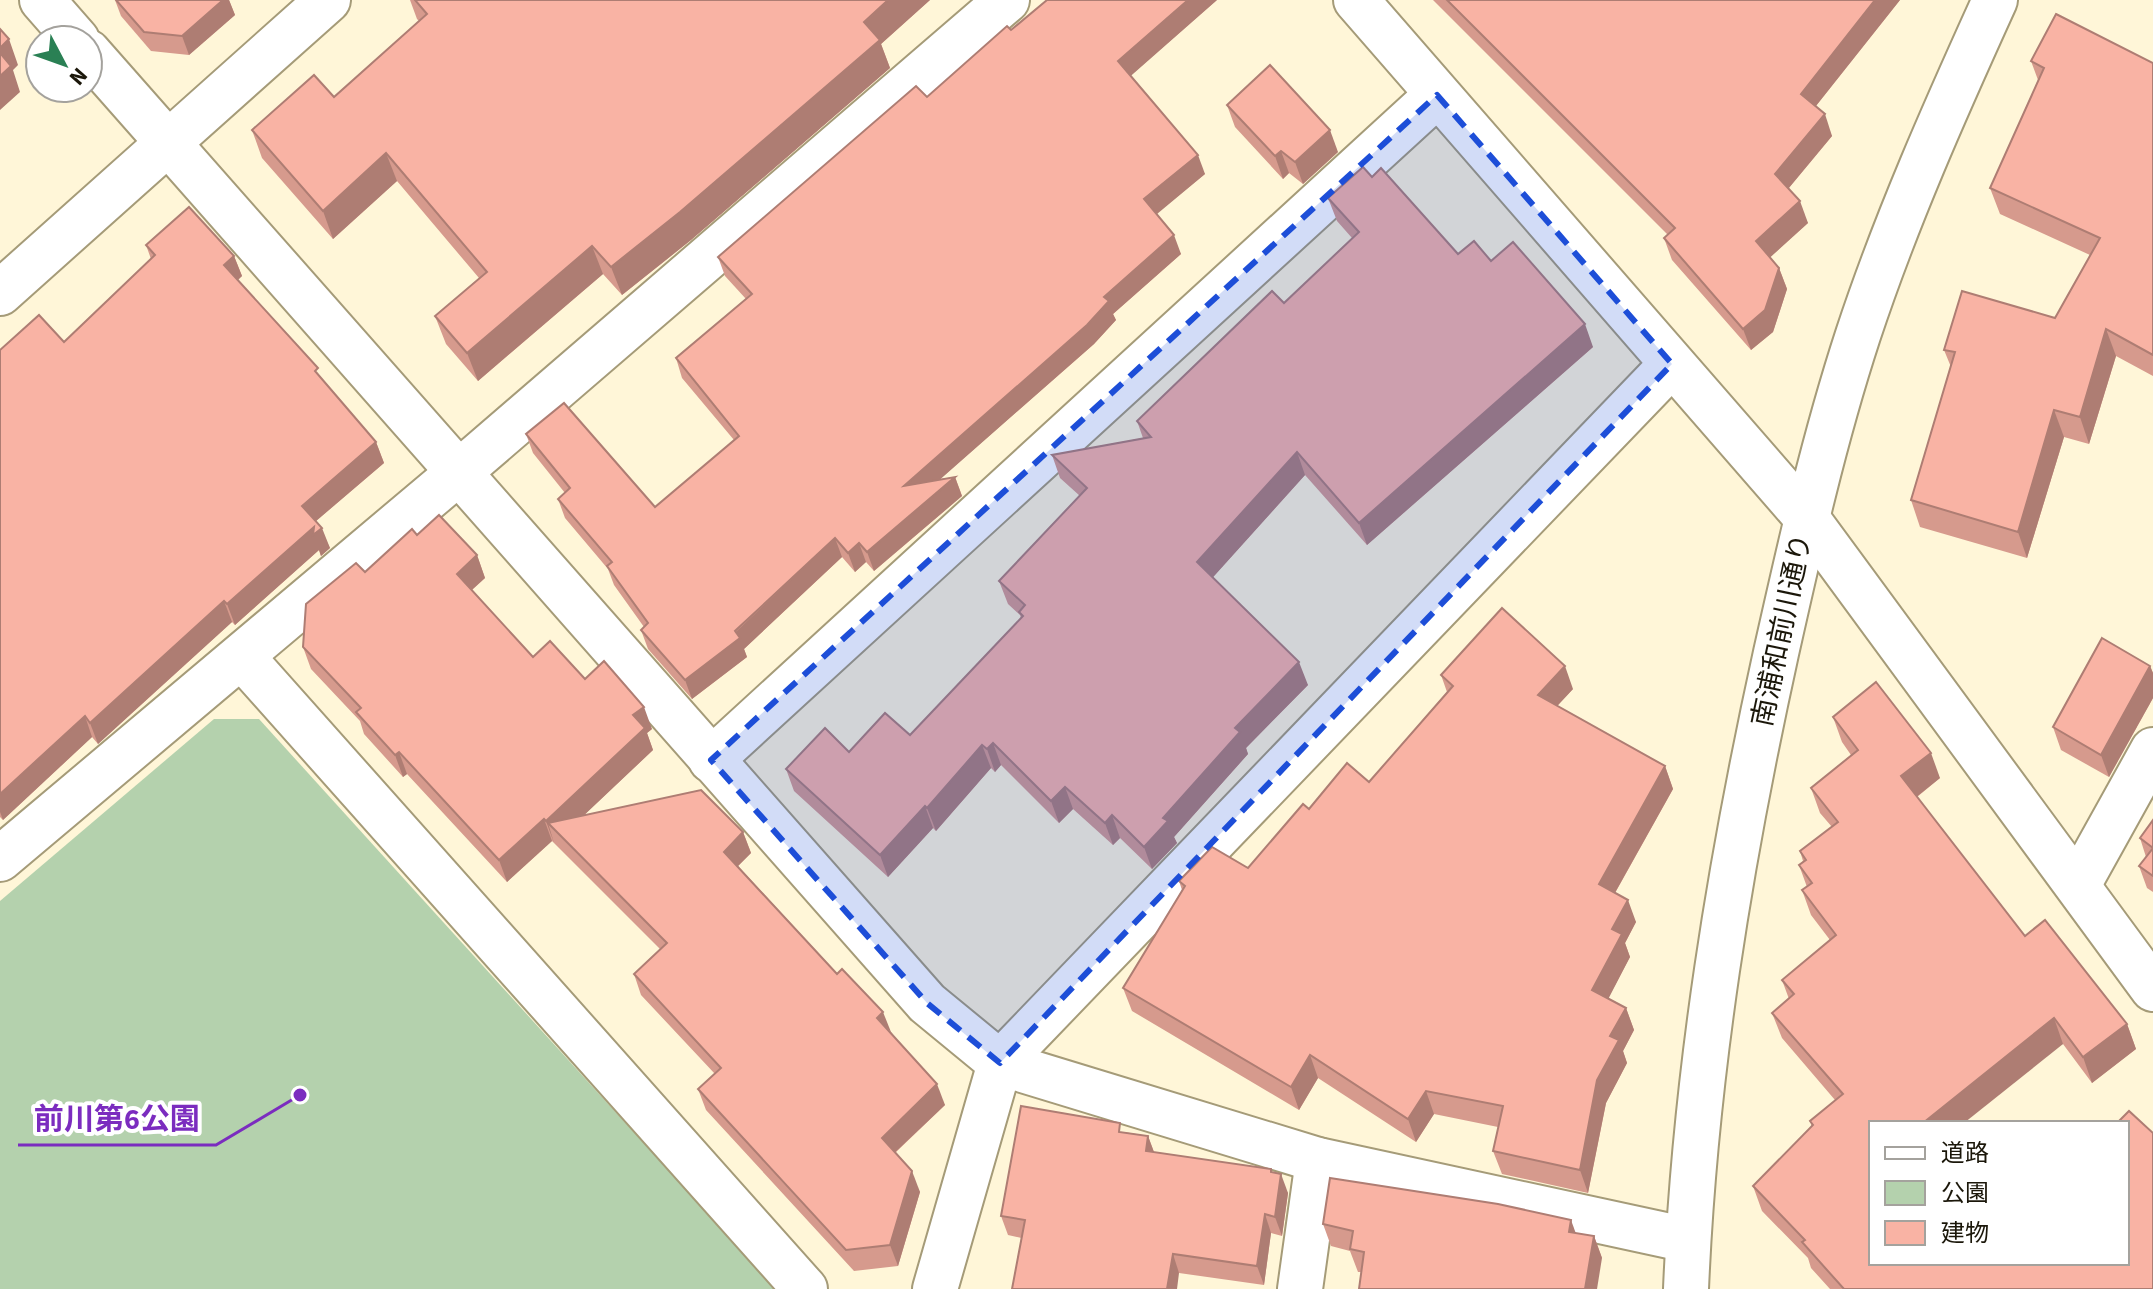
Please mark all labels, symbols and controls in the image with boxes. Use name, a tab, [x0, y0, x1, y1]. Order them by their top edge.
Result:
north arrow	[24, 24, 104, 104]
text: N	[61, 60, 95, 92]
street label: 南浦和前川通り	[1742, 530, 1822, 730]
callout: 前川第6公園	[18, 1091, 216, 1145]
text: 前川第6公園	[34, 1098, 200, 1141]
legend	[1869, 1121, 2129, 1265]
text: 道路	[1941, 1136, 1989, 1171]
text: 公園	[1941, 1176, 1989, 1211]
text: 建物	[1941, 1216, 1989, 1251]

